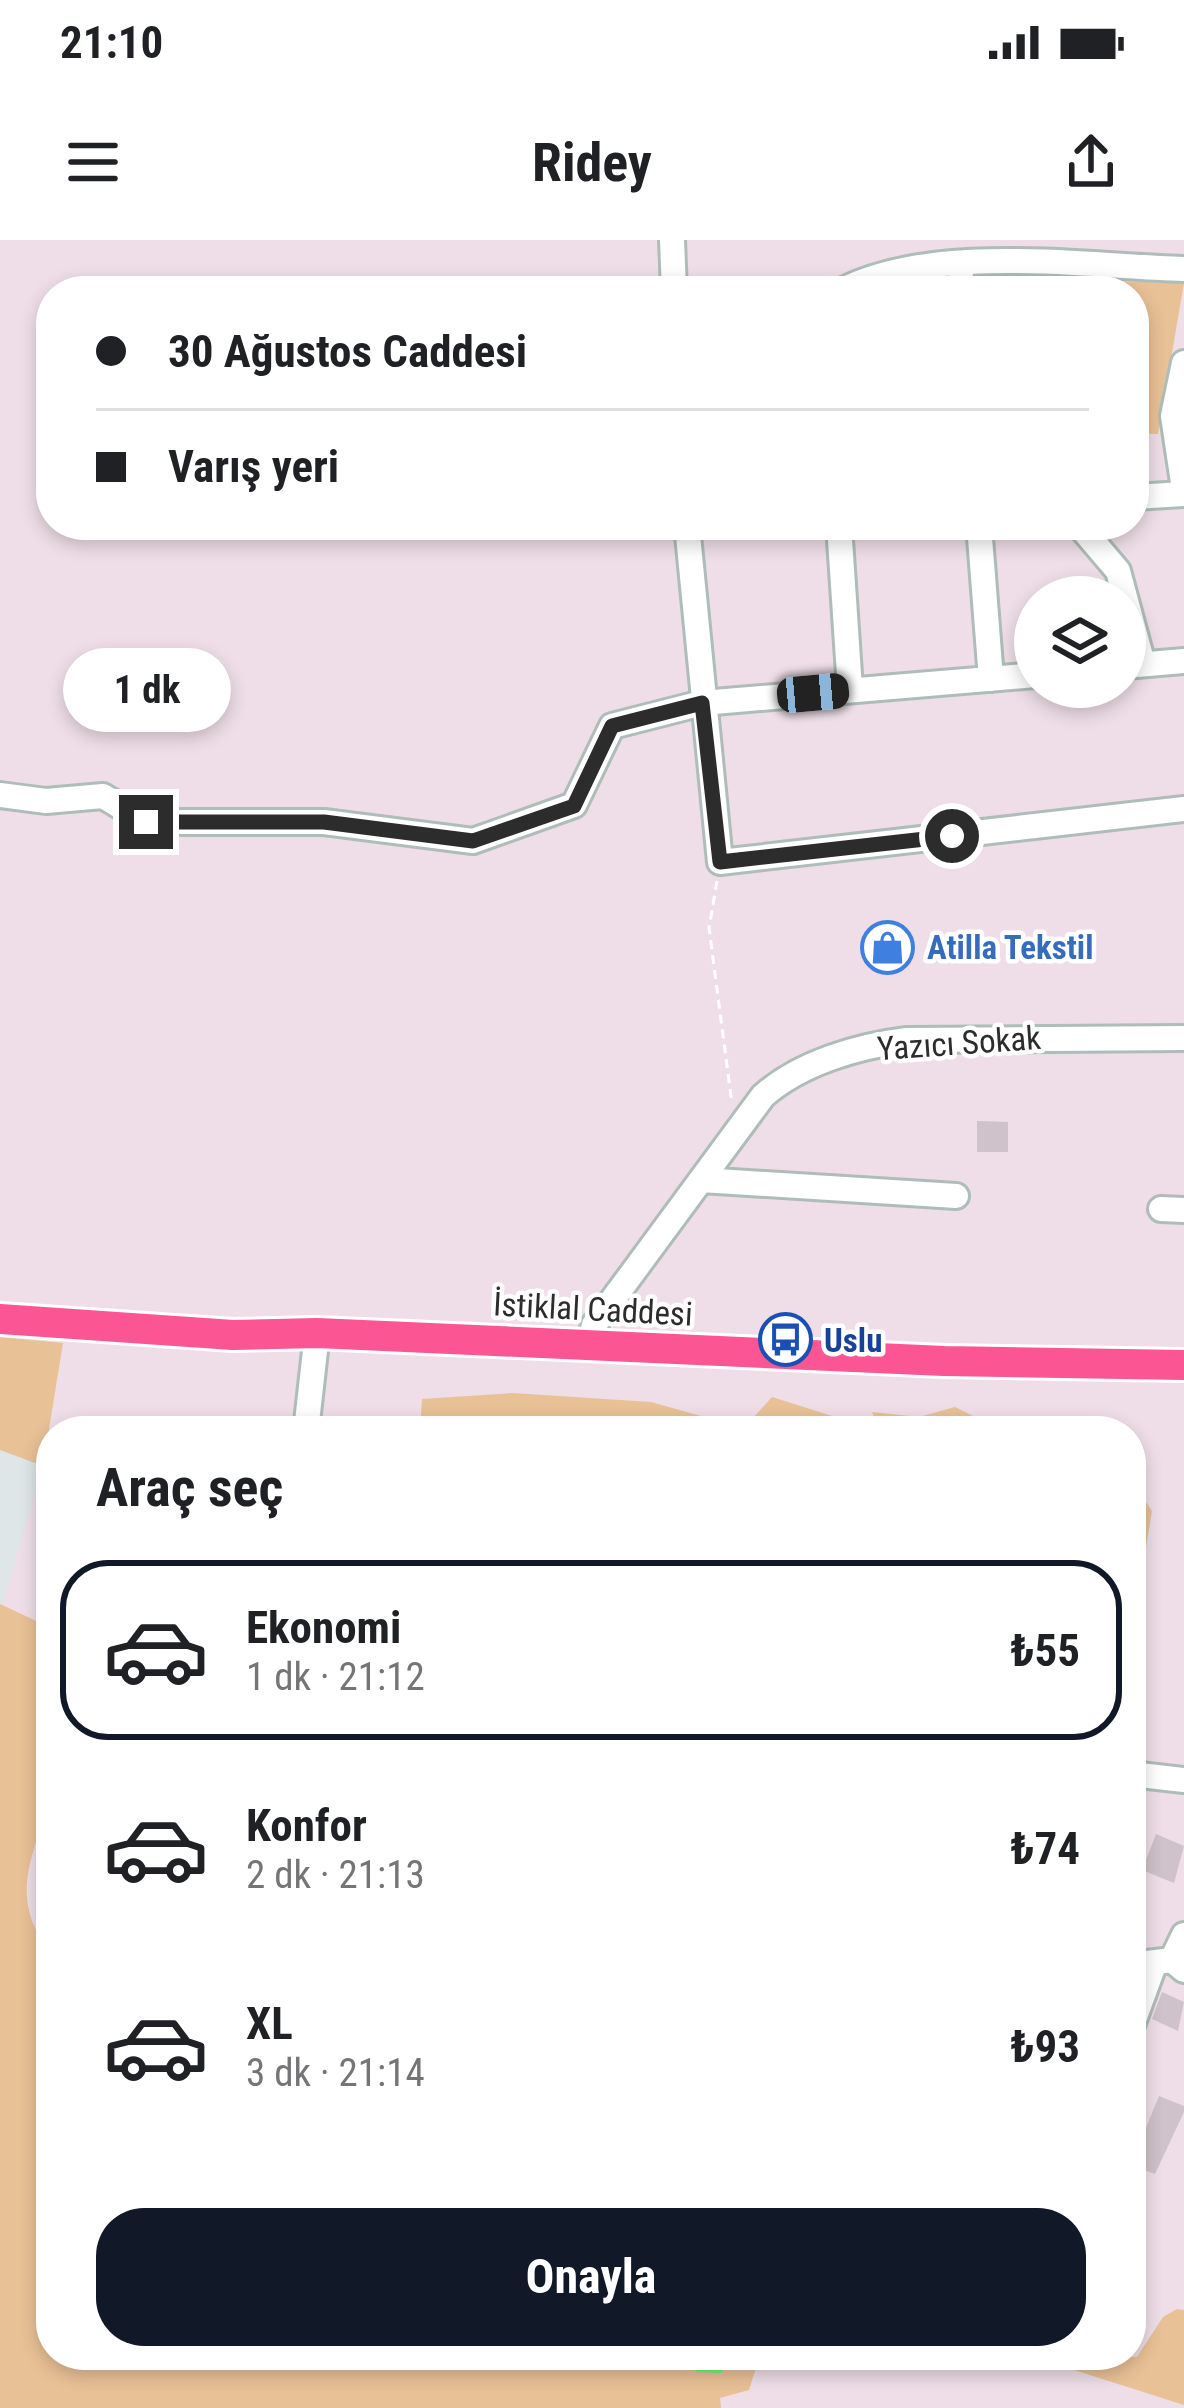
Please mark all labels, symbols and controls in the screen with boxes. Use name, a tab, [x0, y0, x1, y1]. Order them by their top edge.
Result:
text: 21:10	[60, 16, 163, 69]
icon: menu	[60, 129, 126, 195]
icon: share	[1058, 129, 1124, 195]
text: Ridey	[532, 131, 652, 194]
text: 30 Ağustos Caddesi	[168, 325, 527, 378]
text: Varış yeri	[168, 440, 339, 493]
map controls	[1014, 576, 1146, 708]
button: layers	[1014, 576, 1146, 708]
callout: 1 dk	[62, 648, 230, 732]
text: 1 dk	[114, 667, 180, 713]
car	[776, 672, 850, 714]
route end	[119, 795, 173, 849]
route start	[925, 809, 979, 863]
shop icon: Atilla Tekstil	[860, 919, 916, 975]
place label: Atilla Tekstil	[927, 928, 1093, 967]
street label: Yazıcı Sokak	[876, 1018, 1042, 1068]
street label: İstiklal Caddesi	[492, 1284, 694, 1334]
bus stop icon: Uslu	[757, 1312, 813, 1368]
place label: Uslu	[824, 1321, 882, 1360]
text: Araç seç	[96, 1456, 283, 1519]
icon: car	[102, 1596, 210, 1704]
text: Ekonomi	[246, 1601, 401, 1654]
text: ₺55	[1010, 1624, 1080, 1677]
text: 1 dk · 21:12	[246, 1654, 425, 1700]
icon: car	[102, 1794, 210, 1902]
text: Konfor	[246, 1799, 367, 1852]
text: ₺74	[1010, 1822, 1080, 1875]
text: 2 dk · 21:13	[246, 1852, 425, 1898]
icon: car	[102, 1992, 210, 2100]
text: XL	[246, 1997, 293, 2050]
text: ₺93	[1010, 2020, 1080, 2073]
text: 3 dk · 21:14	[246, 2050, 425, 2096]
button: Onayla	[96, 2208, 1086, 2346]

